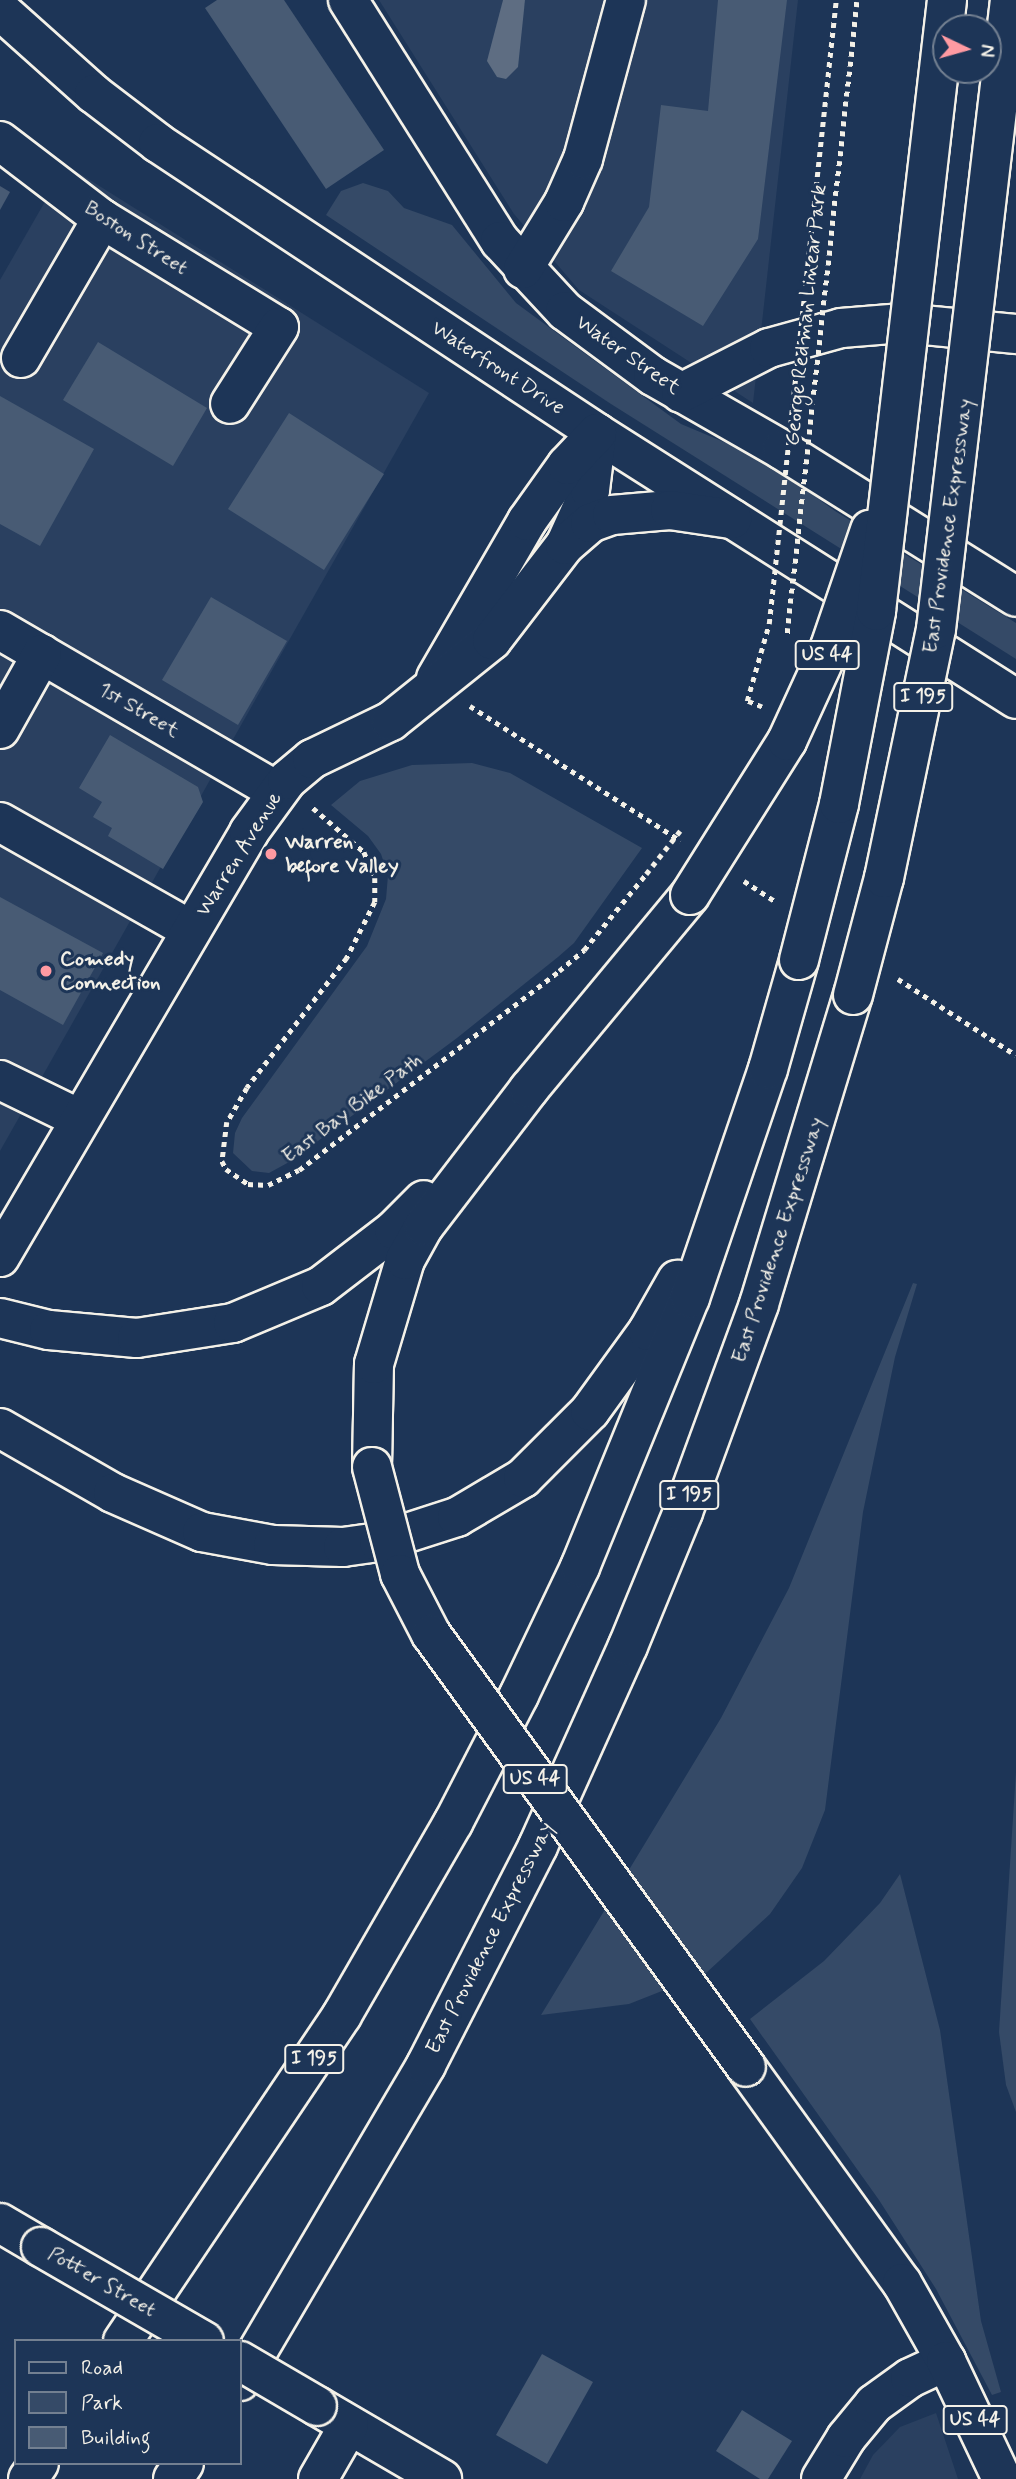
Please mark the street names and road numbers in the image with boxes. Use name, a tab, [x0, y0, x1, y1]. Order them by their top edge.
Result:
street label: George Redman Linear Park	[780, 185, 832, 445]
street label: Boston Street	[78, 194, 194, 282]
street label: Water Street	[571, 310, 685, 400]
street label: Waterfront Drive	[427, 316, 569, 420]
street label: East Providence Expressway	[918, 397, 978, 655]
road number: US 44	[794, 640, 860, 670]
street label: 1st Street	[94, 677, 184, 743]
road number: I 195	[892, 682, 954, 712]
street label: Warren Avenue	[191, 788, 287, 920]
street label: East Bay Bike Path	[277, 1047, 427, 1169]
street label: East Providence Expressway	[726, 1114, 830, 1366]
road number: I 195	[658, 1480, 720, 1511]
road number: US 44	[502, 1764, 568, 1794]
street label: East Providence Expressway	[420, 1818, 560, 2058]
road number: I 195	[282, 2044, 346, 2074]
street label: Potter Street	[42, 2240, 162, 2324]
road number: US 44	[942, 2404, 1008, 2436]

